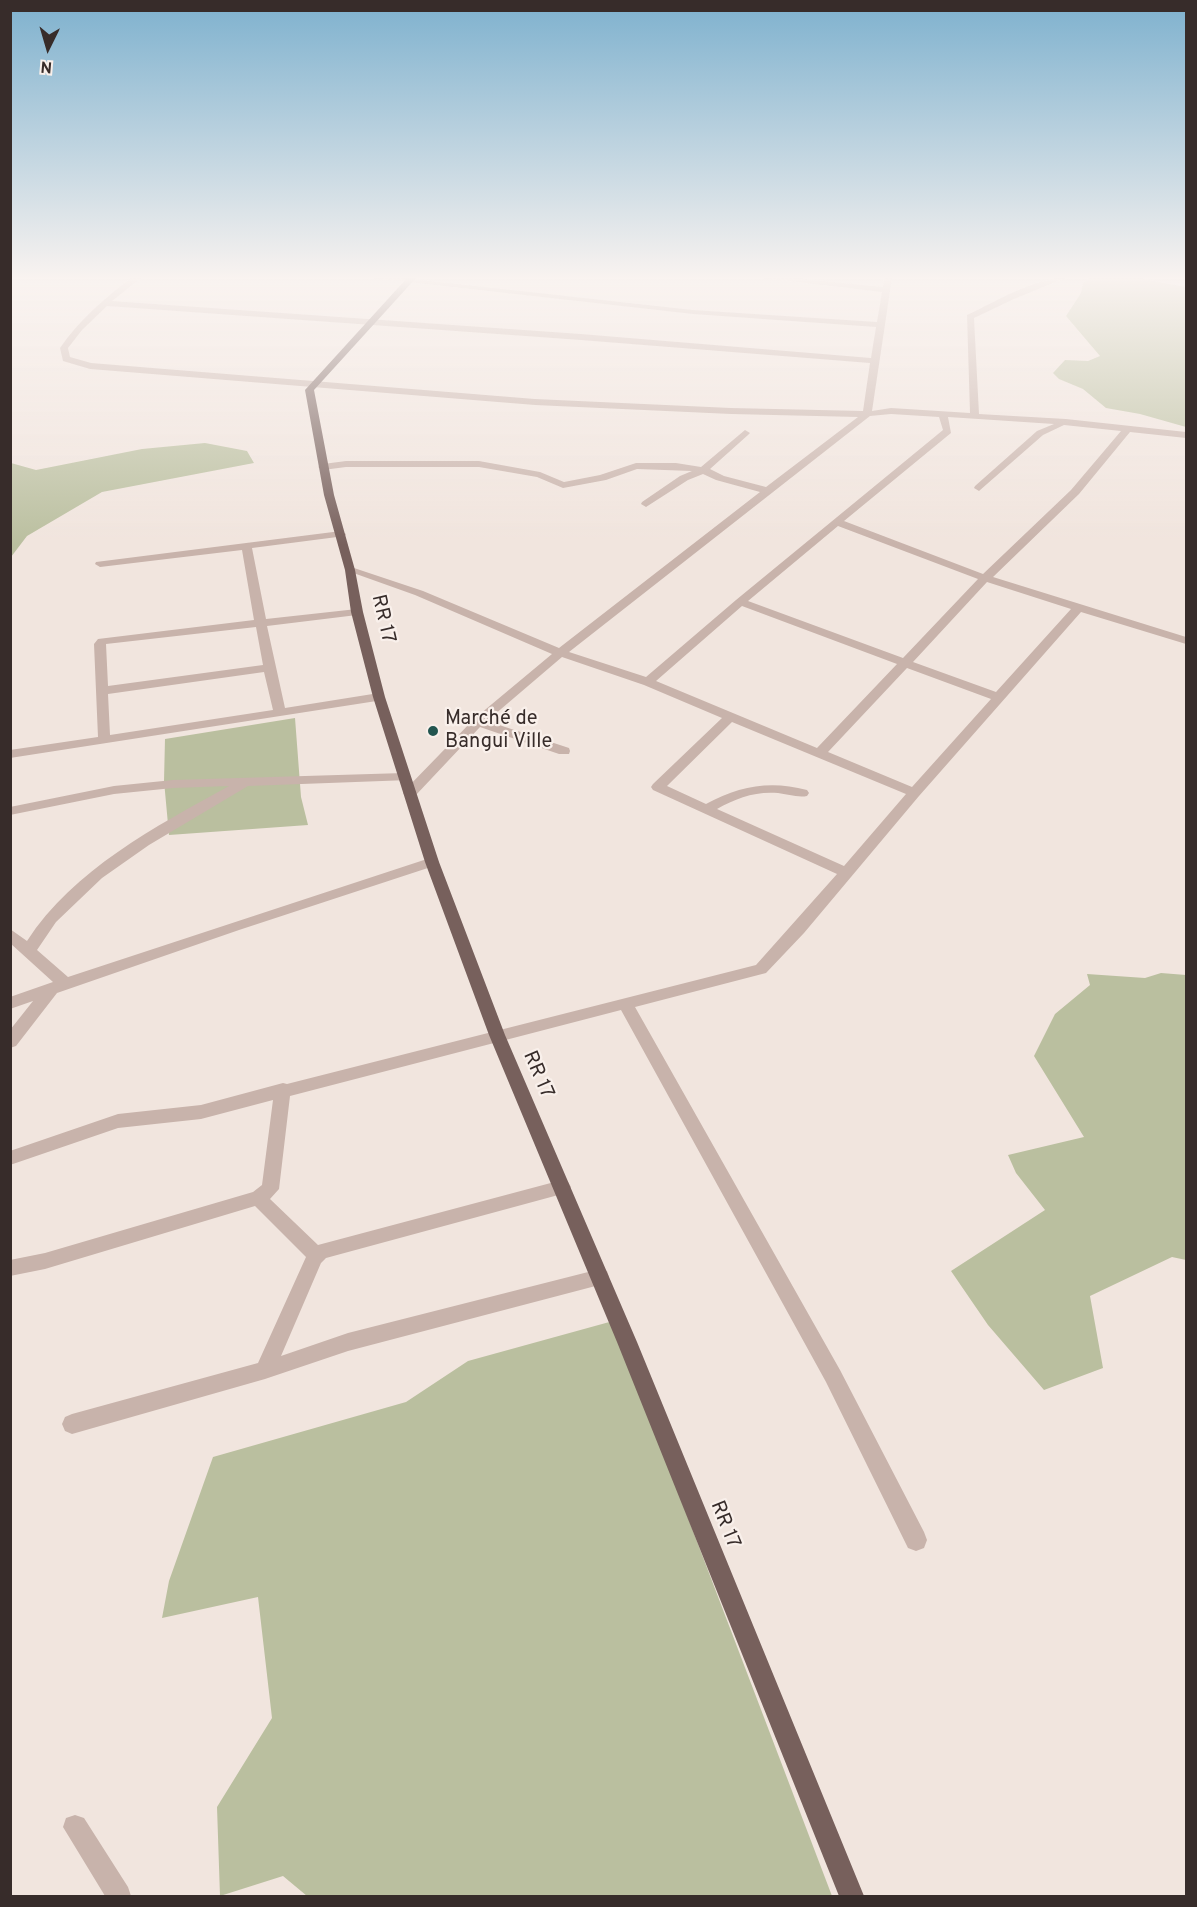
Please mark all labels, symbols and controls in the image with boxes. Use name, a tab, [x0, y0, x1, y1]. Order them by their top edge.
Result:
north arrow	[18, 18, 78, 78]
text: N	[40, 55, 53, 76]
street label: RR 17	[365, 592, 399, 646]
place label: Marché de Bangui Ville	[445, 708, 552, 755]
marker: Marché de Bangui Ville	[426, 724, 440, 738]
street label: RR 17	[516, 1048, 558, 1102]
street label: RR 17	[704, 1498, 744, 1552]

